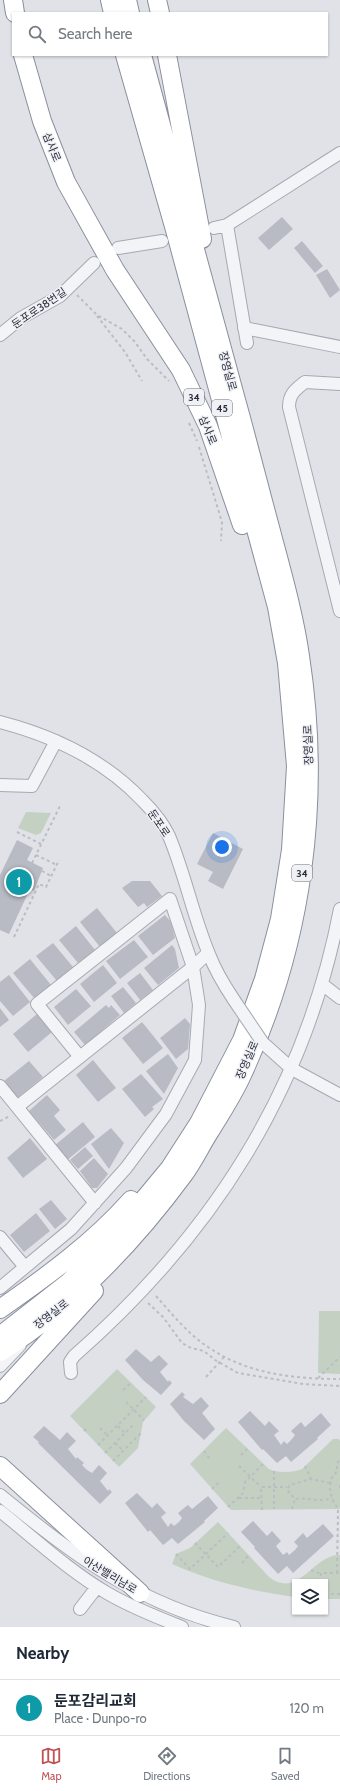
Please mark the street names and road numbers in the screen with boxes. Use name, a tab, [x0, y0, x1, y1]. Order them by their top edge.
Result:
street label: 삼사로	[40, 130, 64, 164]
street label: 둔포로38번길	[9, 285, 69, 331]
street label: 장영실로	[216, 350, 240, 392]
road number: 34	[184, 389, 204, 405]
road number: 45	[212, 400, 232, 416]
street label: 삼사로	[196, 413, 220, 447]
street label: 장영실로	[300, 725, 316, 765]
street label: 둔포로	[145, 806, 173, 840]
road number: 34	[292, 865, 312, 881]
street label: 장영실로	[233, 1039, 261, 1081]
street label: 장영실로	[31, 1296, 71, 1332]
street label: 아산밸리남로	[80, 1553, 140, 1597]

